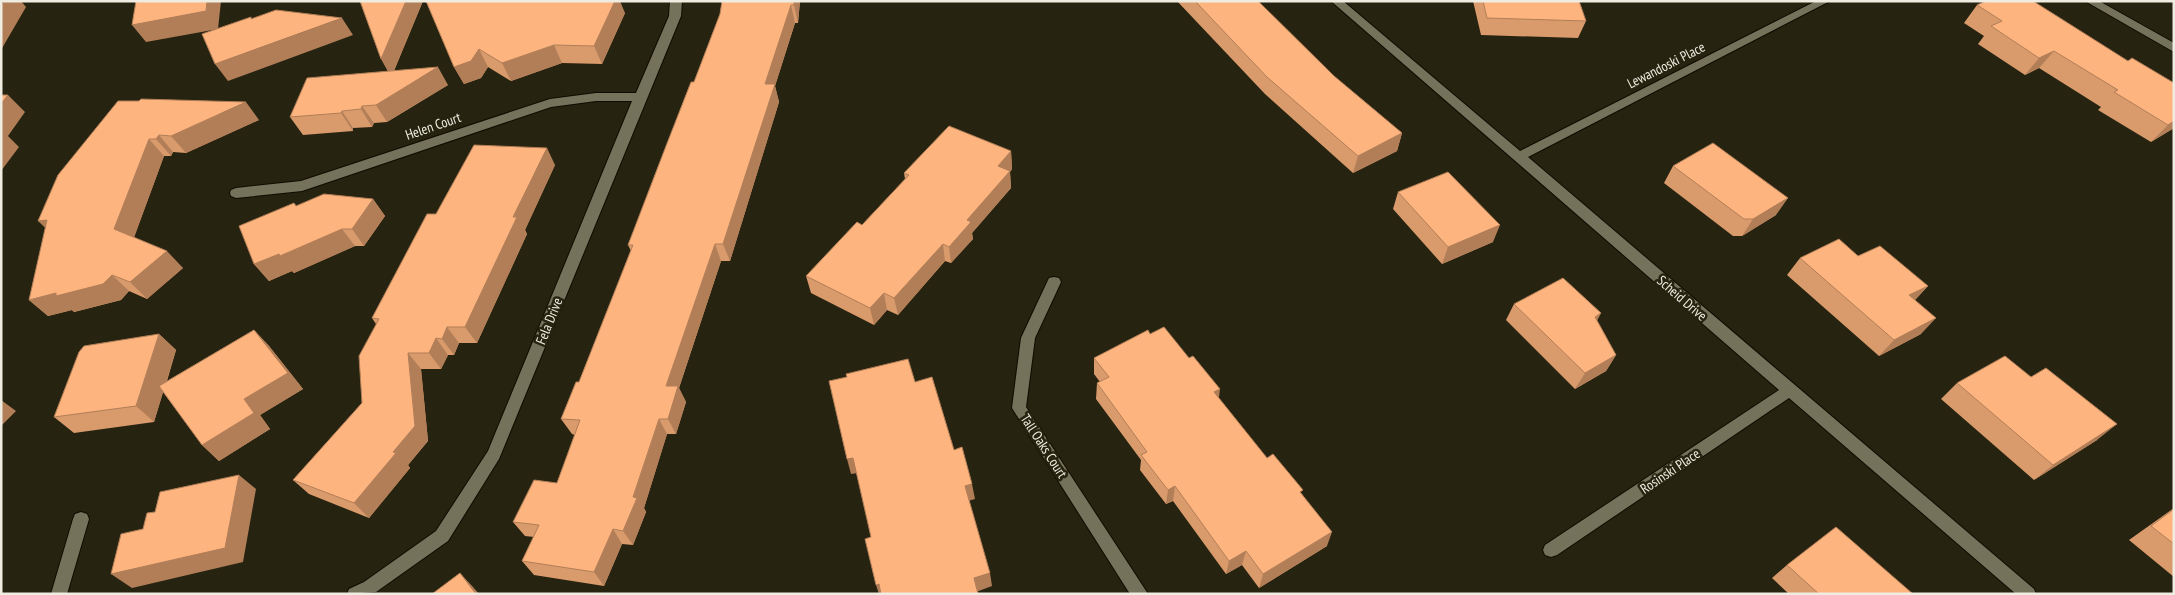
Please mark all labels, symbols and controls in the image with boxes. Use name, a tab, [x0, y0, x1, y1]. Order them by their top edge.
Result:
street label: Lewandoski Place	[1624, 38, 1708, 92]
street label: Helen Court	[403, 108, 463, 144]
street label: Scheid Drive	[1653, 271, 1711, 325]
street label: Fela Drive	[532, 295, 567, 347]
street label: Tall Oaks Court	[1017, 411, 1071, 482]
street label: Rosinski Place	[1637, 444, 1703, 497]

